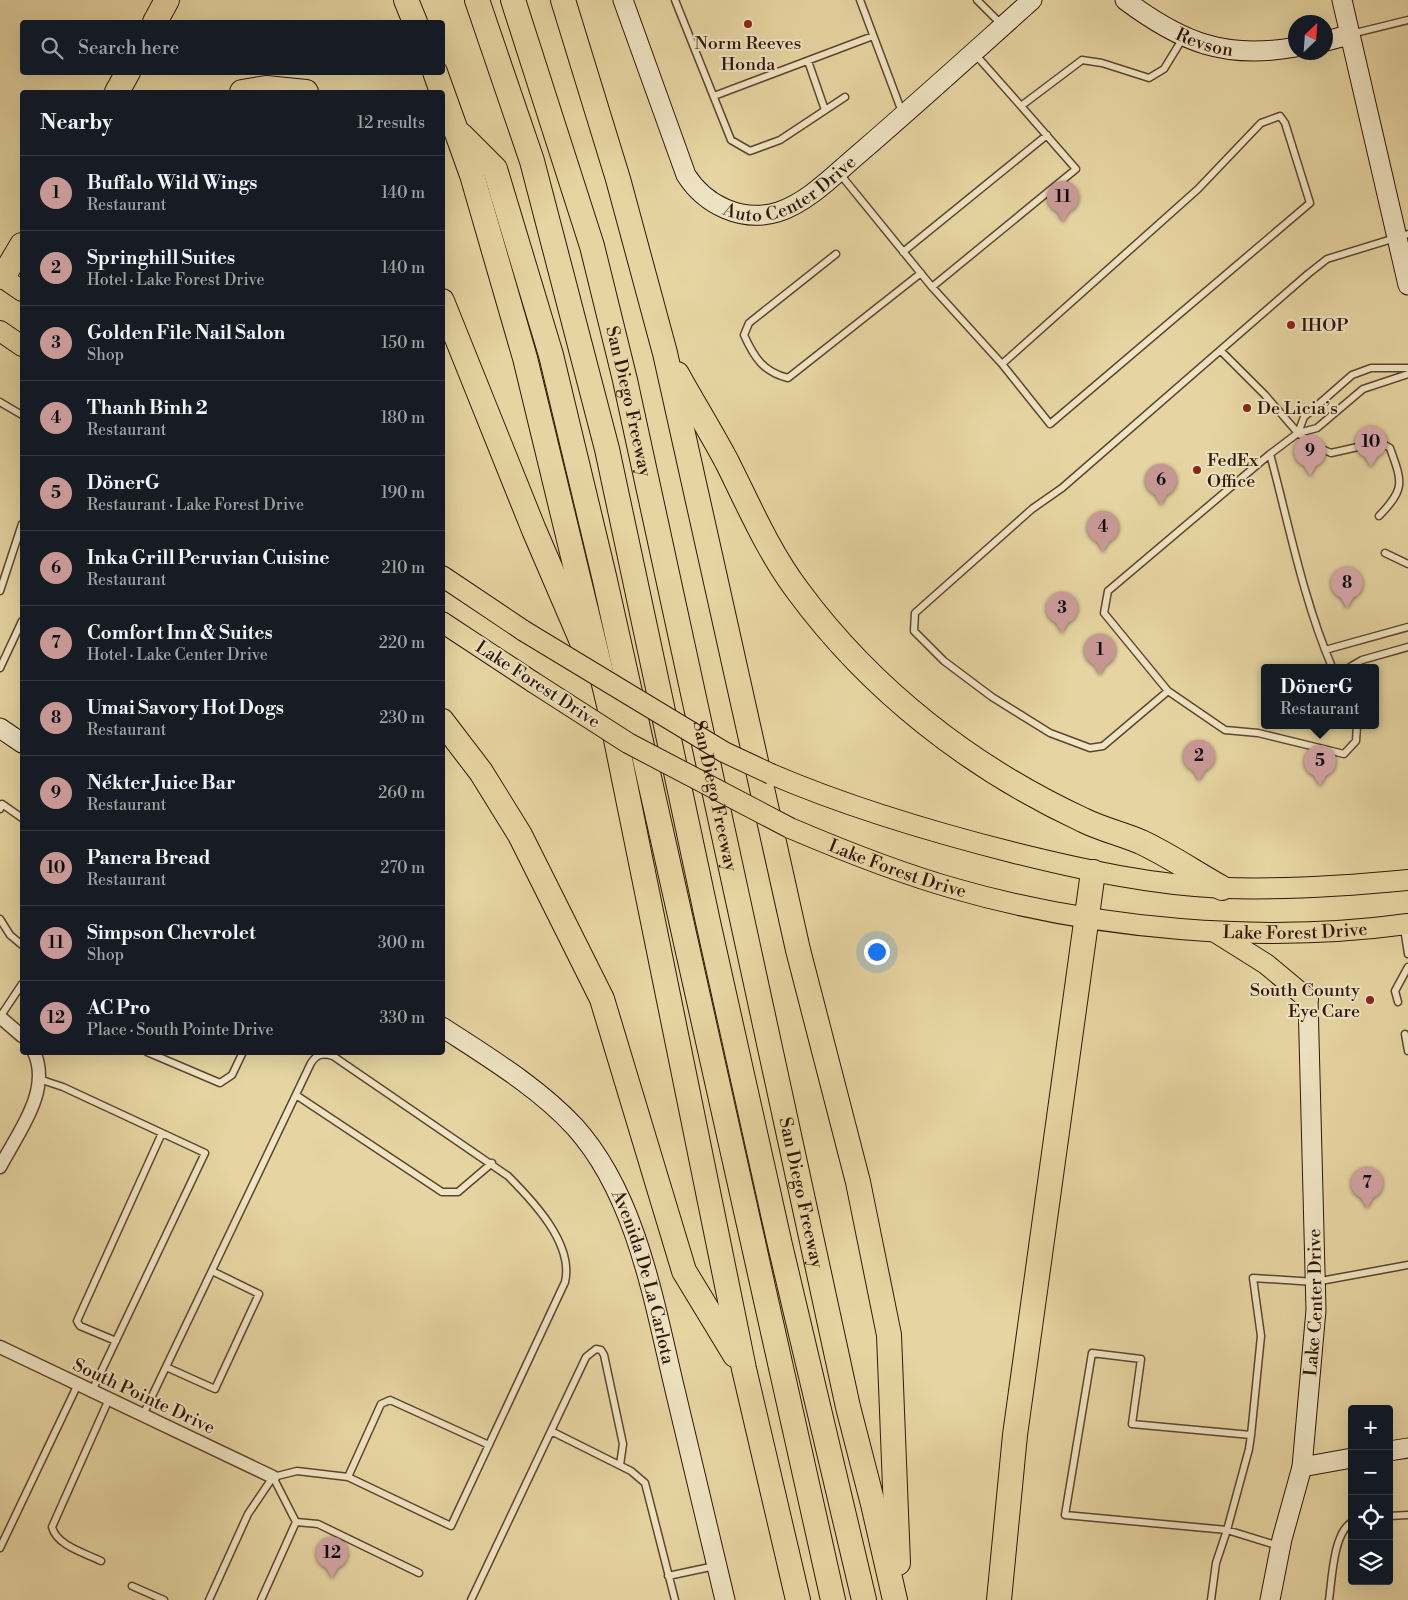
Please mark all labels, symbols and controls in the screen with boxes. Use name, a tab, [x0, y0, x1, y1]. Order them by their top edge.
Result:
north arrow	[1288, 15, 1333, 60]
marker: Norm Reeves Honda	[742, 18, 754, 30]
search box	[20, 20, 445, 75]
street label: Revson	[1172, 23, 1235, 62]
place label: Norm Reeves Honda	[695, 32, 802, 76]
icon: search	[38, 34, 66, 62]
text: Search here	[78, 36, 179, 60]
text: Nearby	[40, 110, 113, 136]
text: 12 results	[357, 113, 425, 133]
street label: Auto Center Drive	[719, 151, 861, 227]
text: Buffalo Wild Wings	[87, 171, 257, 195]
pin: 11	[1047, 181, 1079, 222]
text: 1	[52, 183, 60, 203]
text: 140 m	[381, 183, 425, 203]
text: Restaurant	[87, 195, 166, 215]
text: Springhill Suites	[87, 246, 235, 270]
text: 2	[51, 258, 61, 278]
text: 140 m	[381, 258, 425, 278]
text: Hotel · Lake Forest Drive	[87, 270, 265, 290]
place label: IHOP	[1301, 314, 1349, 337]
marker: IHOP	[1285, 319, 1297, 331]
text: Golden File Nail Salon	[87, 321, 285, 345]
street label: San Diego Freeway	[600, 324, 657, 479]
text: 3	[51, 333, 61, 353]
text: 150 m	[381, 333, 425, 353]
text: Shop	[87, 345, 124, 365]
text: Thanh Binh 2	[87, 396, 208, 420]
place label: De Licia’s	[1257, 397, 1338, 420]
marker: De Licia’s	[1241, 402, 1253, 414]
text: 4	[51, 408, 61, 428]
text: 180 m	[381, 408, 425, 428]
text: Restaurant	[87, 420, 166, 440]
pin: 10	[1355, 426, 1387, 467]
pin: 9	[1294, 435, 1326, 476]
place label: FedEx Office	[1207, 449, 1259, 493]
pin: 6	[1145, 464, 1177, 505]
marker: FedEx Office	[1191, 464, 1203, 476]
text: DönerG	[87, 471, 160, 495]
text: 5	[51, 483, 61, 503]
text: 190 m	[381, 483, 425, 503]
text: Restaurant · Lake Forest Drive	[87, 495, 304, 515]
pin: 4	[1087, 511, 1119, 552]
text: Inka Grill Peruvian Cuisine	[87, 546, 330, 570]
text: 6	[51, 558, 61, 578]
text: 210 m	[381, 558, 425, 578]
pin: 8	[1331, 567, 1363, 608]
text: Restaurant	[87, 570, 166, 590]
pin: 3	[1046, 592, 1078, 633]
text: Comfort Inn & Suites	[87, 621, 273, 645]
text: 7	[51, 633, 61, 653]
text: 220 m	[379, 633, 425, 653]
pin: 1	[1084, 634, 1116, 675]
street label: Lake Forest Drive	[471, 635, 605, 733]
text: Hotel · Lake Center Drive	[87, 645, 268, 665]
popup	[1261, 664, 1379, 729]
text: DönerG	[1280, 675, 1353, 699]
text: Umai Savory Hot Dogs	[87, 696, 284, 720]
text: Restaurant	[1280, 699, 1360, 719]
text: 8	[51, 708, 61, 728]
text: 230 m	[379, 708, 425, 728]
street label: San Diego Freeway	[687, 718, 742, 874]
text: Restaurant	[87, 720, 166, 740]
pin: 2	[1183, 740, 1215, 781]
pin: 5	[1304, 745, 1336, 786]
text: Nékter Juice Bar	[87, 771, 236, 795]
text: 9	[51, 783, 61, 803]
text: 260 m	[378, 783, 425, 803]
text: Restaurant	[87, 795, 166, 815]
street label: Lake Forest Drive	[825, 834, 969, 903]
text: Panera Bread	[87, 846, 211, 870]
text: 10	[47, 858, 65, 878]
text: 270 m	[380, 858, 425, 878]
text: Restaurant	[87, 870, 166, 890]
street label: Lake Forest Drive	[1222, 918, 1368, 945]
text: Simpson Chevrolet	[87, 921, 256, 945]
text: 11	[48, 933, 64, 953]
text: 300 m	[378, 933, 425, 953]
your location	[864, 939, 890, 965]
text: Shop	[87, 945, 124, 965]
place label: South County Eye Care	[1250, 979, 1360, 1023]
marker: South County Eye Care	[1364, 994, 1376, 1006]
text: AC Pro	[87, 996, 150, 1020]
text: 12	[47, 1008, 65, 1028]
text: 330 m	[379, 1008, 425, 1028]
text: Place · South Pointe Drive	[87, 1020, 273, 1040]
street label: San Diego Freeway	[773, 1115, 829, 1271]
pin: 7	[1351, 1167, 1383, 1208]
street label: Avenida De La Carlota	[606, 1186, 680, 1367]
street label: Lake Center Drive	[1299, 1228, 1328, 1377]
street label: South Pointe Drive	[69, 1353, 219, 1440]
map controls	[1348, 1405, 1393, 1585]
button: +	[1348, 1405, 1393, 1450]
button: −	[1348, 1450, 1393, 1495]
button: locate	[1348, 1495, 1393, 1540]
pin: 12	[316, 1537, 348, 1578]
button: layers	[1348, 1540, 1393, 1585]

